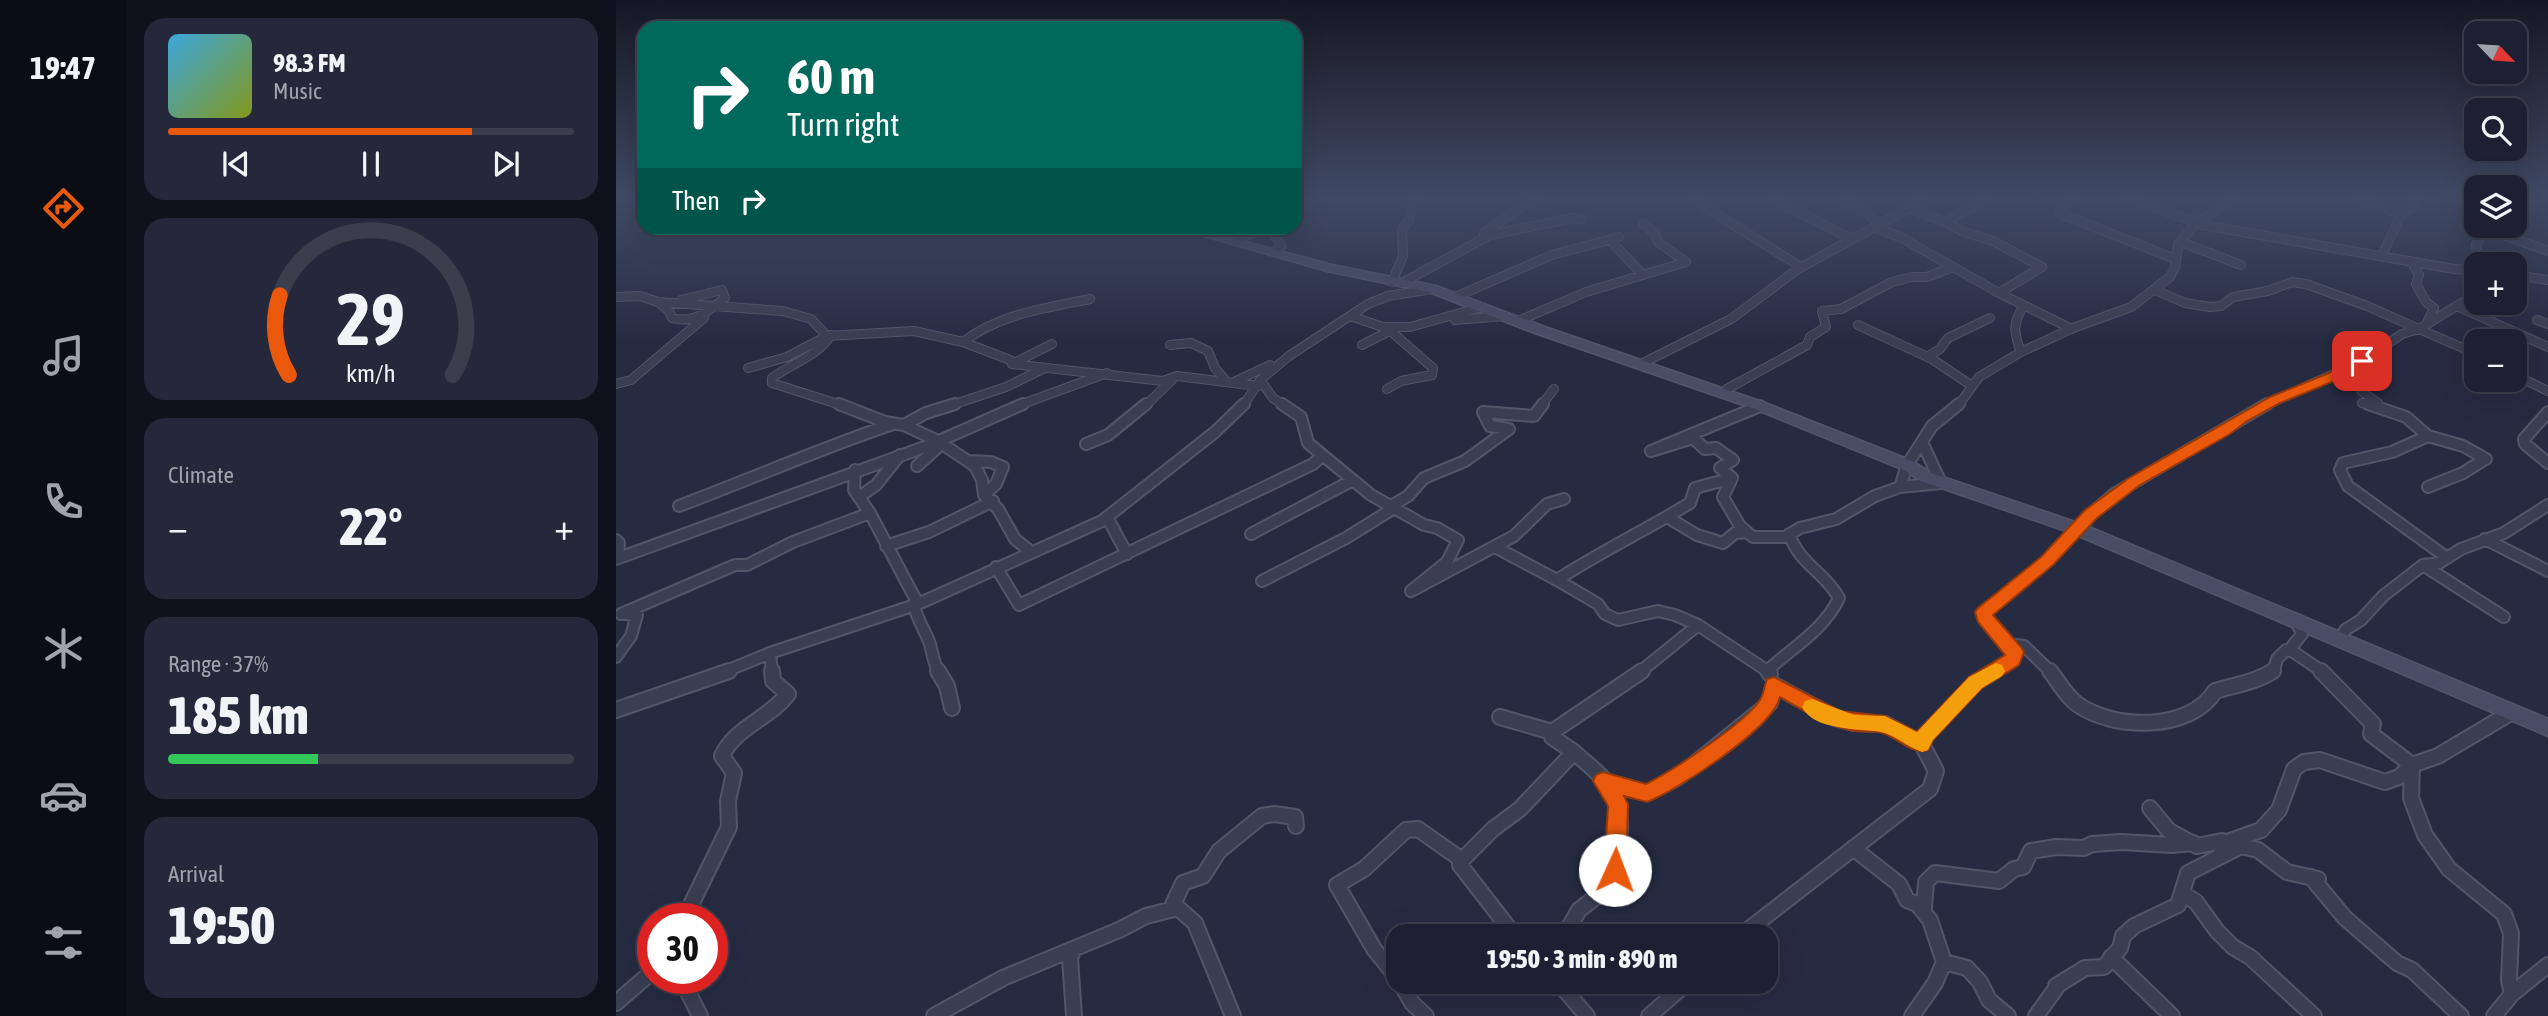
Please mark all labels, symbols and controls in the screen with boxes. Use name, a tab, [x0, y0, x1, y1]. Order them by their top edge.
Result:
north arrow	[2464, 21, 2527, 84]
map controls	[2464, 21, 2527, 392]
text: 98.3 FM	[273, 48, 346, 78]
text: 60 m	[787, 48, 875, 104]
text: 19:47	[30, 49, 96, 86]
icon: right	[672, 49, 763, 140]
text: Music	[273, 78, 321, 104]
button: search	[2464, 98, 2527, 161]
text: Turn right	[787, 106, 900, 143]
icon: previous	[217, 145, 255, 183]
icon: pause	[352, 145, 390, 183]
icon: next	[487, 145, 525, 183]
button: layers	[2464, 175, 2527, 238]
icon: right	[734, 182, 772, 220]
icon: directions	[39, 184, 88, 233]
text: Then	[672, 186, 720, 216]
button: +	[2464, 252, 2527, 315]
text: 29	[337, 277, 405, 360]
button: −	[2464, 329, 2527, 392]
icon: music	[39, 331, 88, 380]
pin	[2332, 331, 2392, 391]
icon: arrive	[2343, 342, 2381, 380]
text: km/h	[346, 358, 396, 386]
text: Climate	[168, 462, 234, 488]
icon: phone	[39, 477, 88, 526]
text: 22°	[339, 496, 403, 556]
text: −	[168, 505, 188, 548]
text: +	[554, 505, 574, 548]
icon: climate	[39, 624, 88, 673]
text: Range · 37%	[168, 651, 268, 677]
text: 185 km	[168, 685, 309, 745]
icon: car	[39, 771, 88, 820]
position arrow	[1578, 833, 1652, 907]
text: Arrival	[168, 861, 224, 887]
text: 19:50	[168, 895, 275, 955]
speed limit sign: 30	[637, 903, 728, 994]
icon: filters	[39, 918, 88, 967]
text: 19:50 · 3 min · 890 m	[1487, 944, 1677, 974]

